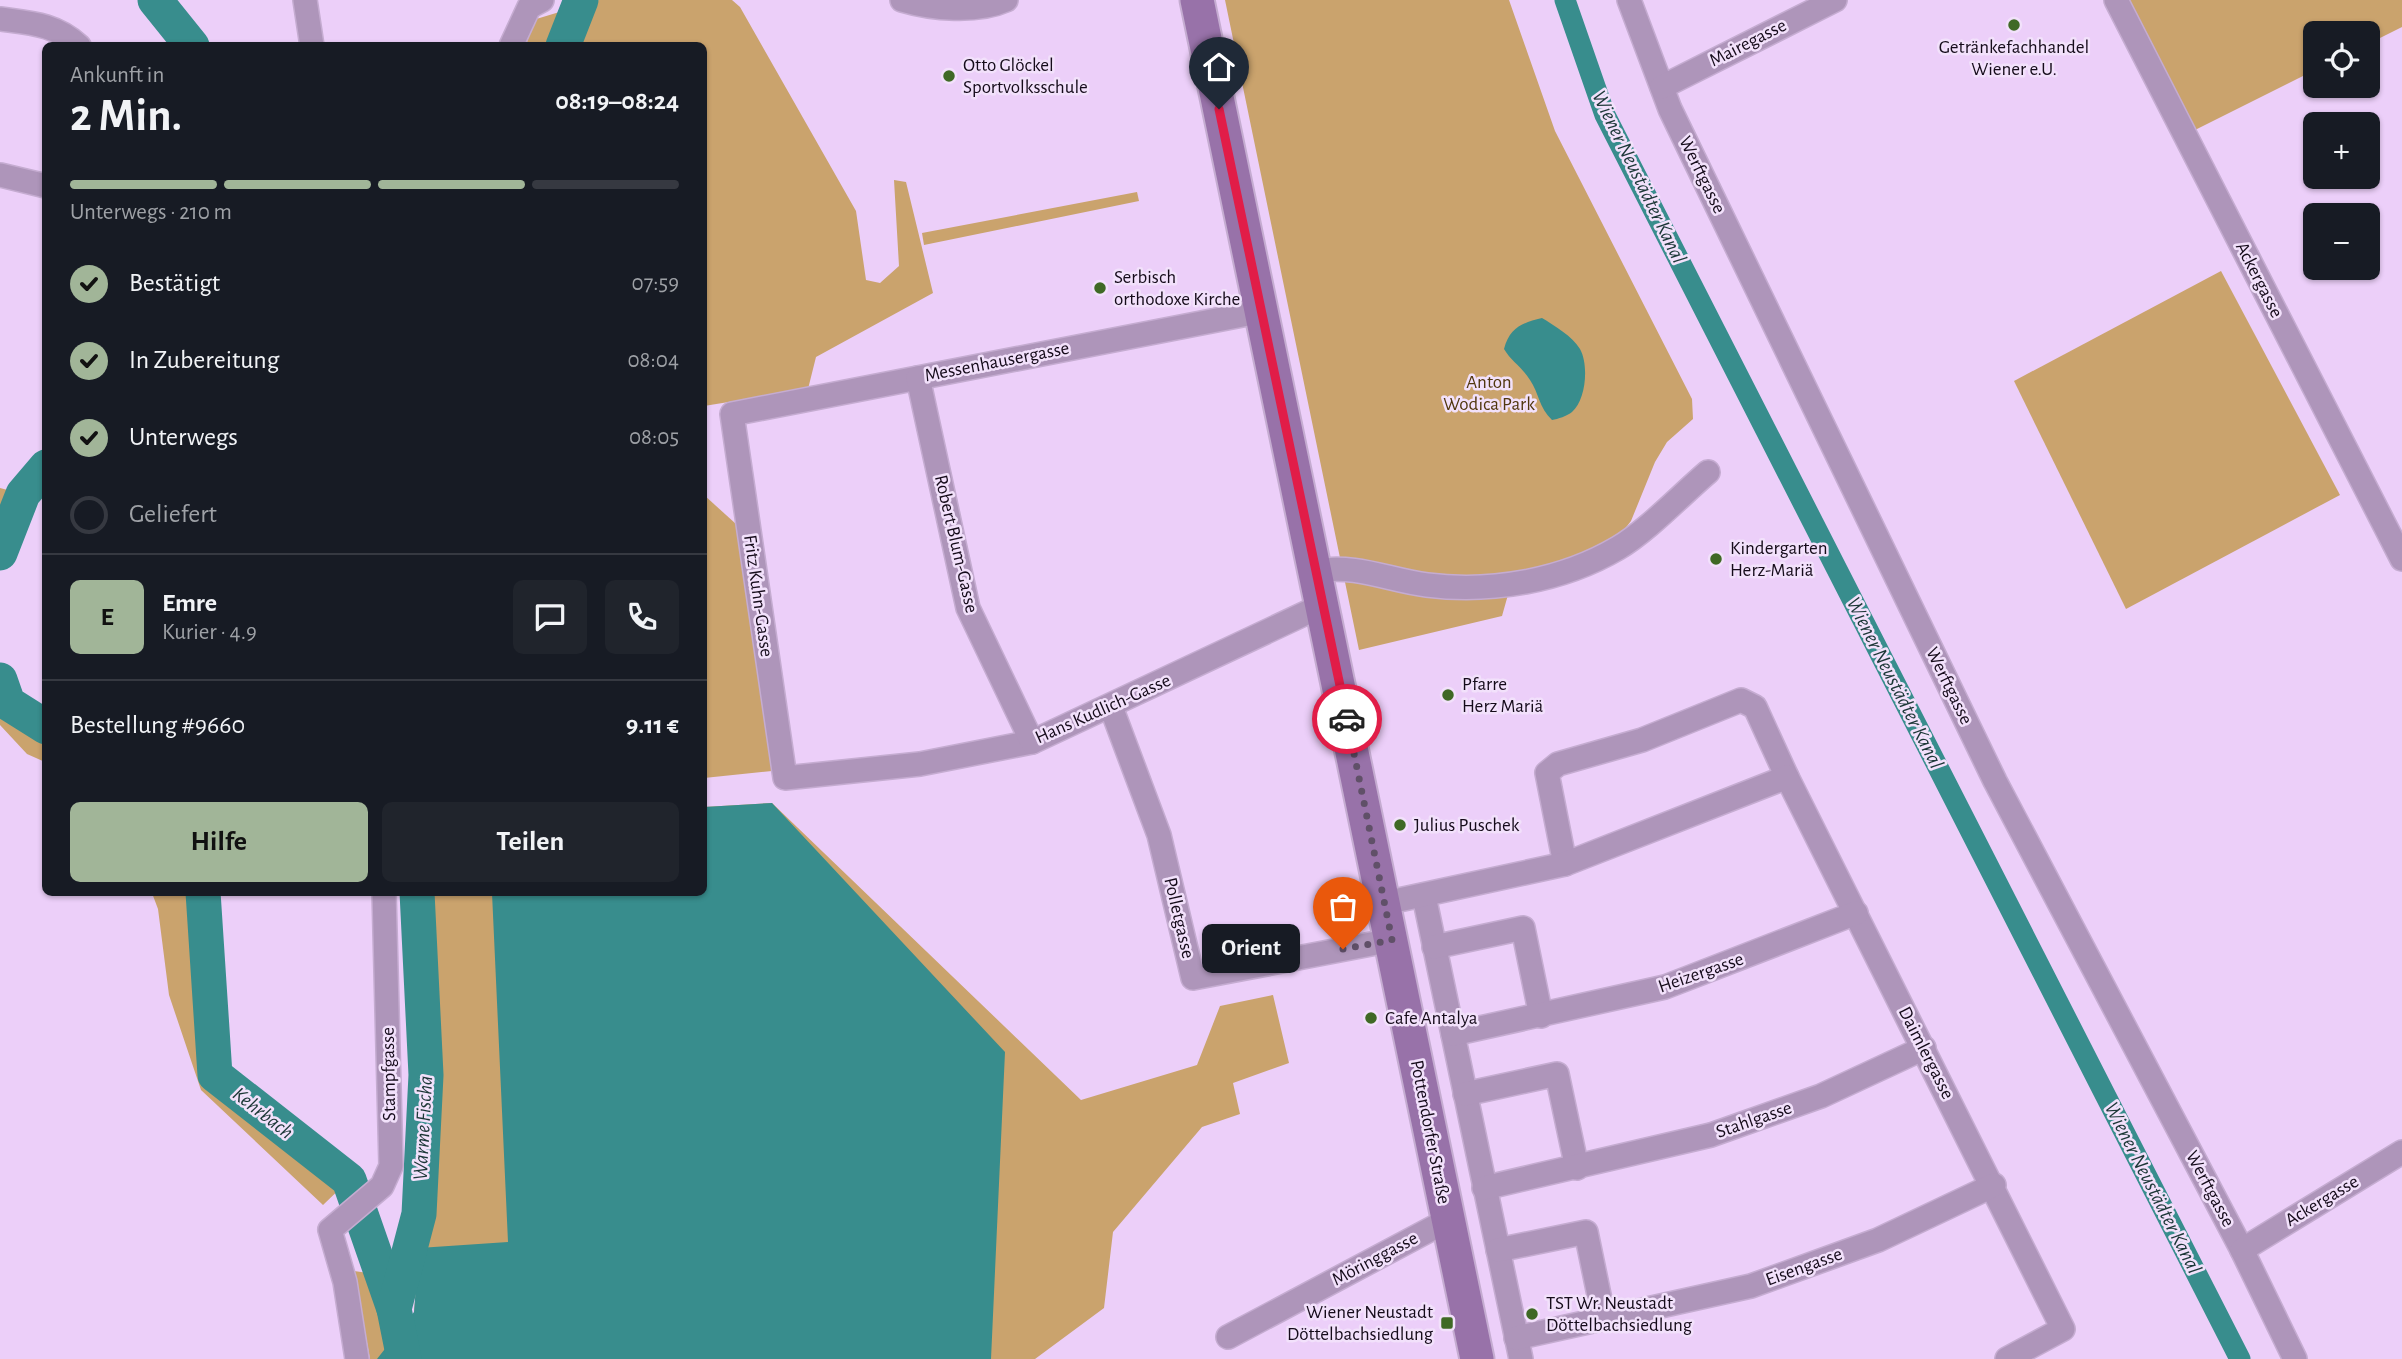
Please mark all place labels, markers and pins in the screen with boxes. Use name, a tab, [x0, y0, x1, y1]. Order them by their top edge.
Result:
marker: Getränkefachhandel Wiener e.U.	[2006, 17, 2022, 33]
pin	[1189, 37, 1249, 109]
place label: Getränkefachhandel Wiener e.U.	[1939, 38, 2089, 79]
place label: Otto Glöckel Sportvolksschule	[963, 56, 1088, 97]
marker: Otto Glöckel Sportvolksschule	[941, 68, 957, 84]
place label: Serbisch orthodoxe Kirche	[1114, 268, 1240, 309]
marker: Serbisch orthodoxe Kirche	[1092, 280, 1108, 296]
place label: Kindergarten Herz-Mariä	[1730, 539, 1828, 580]
marker: Kindergarten Herz-Mariä	[1708, 551, 1724, 567]
place label: Pfarre Herz Mariä	[1462, 675, 1544, 716]
marker: Pfarre Herz Mariä	[1440, 687, 1456, 703]
place label: Julius Puschek	[1414, 816, 1520, 835]
marker: Julius Puschek	[1392, 817, 1408, 833]
pin	[1313, 877, 1373, 949]
callout: Orient	[1203, 925, 1301, 974]
place label: Cafe Antalya	[1385, 1009, 1478, 1028]
marker: Cafe Antalya	[1363, 1010, 1379, 1026]
place label: TST Wr. Neustadt Döttelbachsiedlung	[1546, 1294, 1693, 1335]
place label: Wiener Neustadt Döttelbachsiedlung	[1287, 1303, 1434, 1344]
marker: TST Wr. Neustadt Döttelbachsiedlung	[1524, 1306, 1540, 1322]
marker: Wiener Neustadt Döttelbachsiedlung	[1439, 1315, 1455, 1331]

